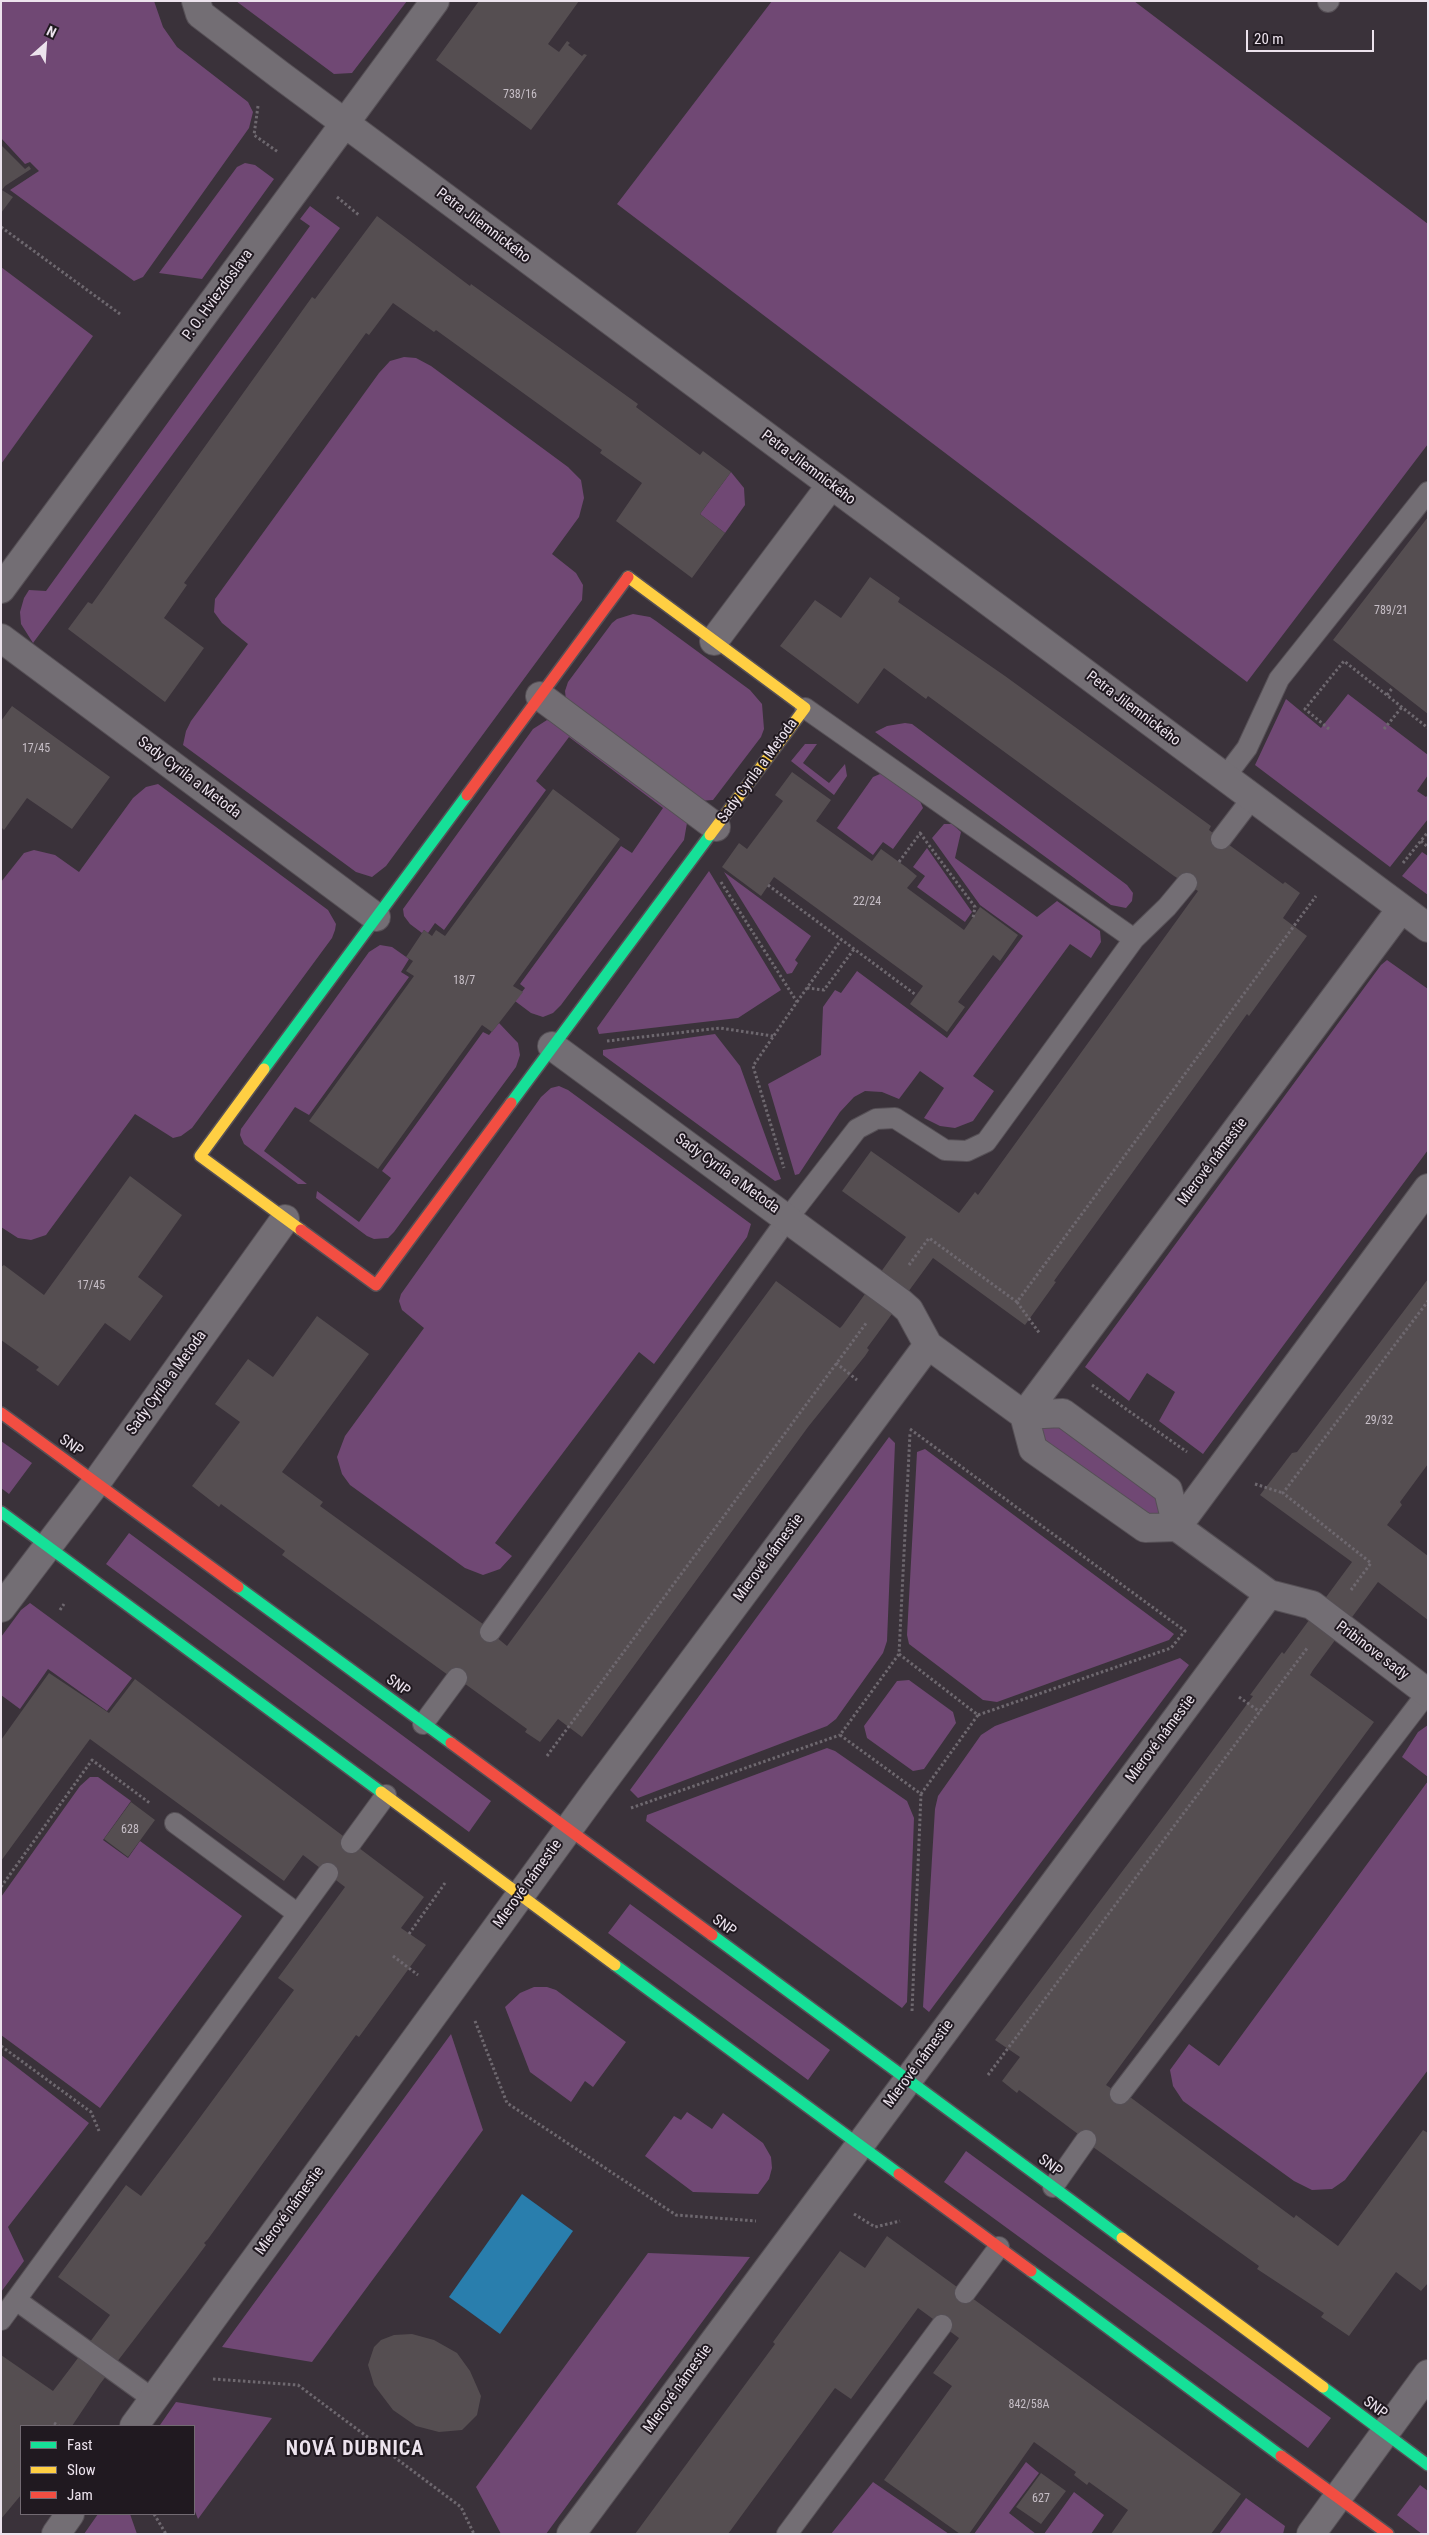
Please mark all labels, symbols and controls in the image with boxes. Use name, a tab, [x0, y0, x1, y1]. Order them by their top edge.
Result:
north arrow	[20, 20, 70, 70]
scale bar	[1249, 20, 1376, 52]
text: N	[44, 22, 59, 41]
text: 20 m	[1254, 30, 1284, 48]
house number: 738/16	[503, 88, 537, 102]
street label: Petra Jilemnického	[432, 185, 534, 267]
street label: P. O. Hviezdoslava	[179, 246, 257, 344]
street label: Petra Jilemnického	[757, 427, 859, 509]
house number: 789/21	[1374, 604, 1408, 618]
street label: Petra Jilemnického	[1082, 668, 1184, 750]
street label: Sady Cyrila a Metoda	[714, 715, 802, 827]
street label: Sady Cyrila a Metoda	[134, 733, 244, 823]
house number: 17/45	[22, 742, 50, 756]
house number: 22/24	[853, 895, 881, 909]
house number: 18/7	[453, 974, 475, 988]
street label: Mierové námestie	[1174, 1115, 1252, 1209]
street label: Sady Cyrila a Metoda	[671, 1130, 783, 1218]
house number: 17/45	[77, 1279, 105, 1293]
street label: Sady Cyrila a Metoda	[123, 1327, 211, 1439]
house number: 29/32	[1365, 1414, 1393, 1428]
street label: SNP	[55, 1431, 87, 1461]
street label: Mierové námestie	[730, 1511, 808, 1605]
street label: Pribinove sady	[1332, 1618, 1412, 1684]
street label: SNP	[382, 1671, 414, 1701]
street label: Mierové námestie	[1122, 1692, 1200, 1786]
house number: 628	[121, 1823, 139, 1837]
street label: Mierové námestie	[490, 1836, 566, 1932]
street label: SNP	[708, 1911, 740, 1941]
street label: Mierové námestie	[880, 2017, 958, 2111]
street label: SNP	[1034, 2151, 1066, 2181]
street label: Mierové námestie	[252, 2163, 328, 2259]
street label: Mierové námestie	[640, 2341, 716, 2437]
street label: SNP	[1359, 2393, 1391, 2423]
house number: 842/58A	[1009, 2398, 1049, 2412]
legend	[20, 2425, 195, 2515]
text: Fast	[67, 2436, 92, 2454]
district label: NOVÁ DUBNICA	[284, 2438, 426, 2462]
text: Slow	[67, 2461, 96, 2479]
text: Jam	[67, 2486, 93, 2504]
house number: 627	[1032, 2492, 1050, 2506]

